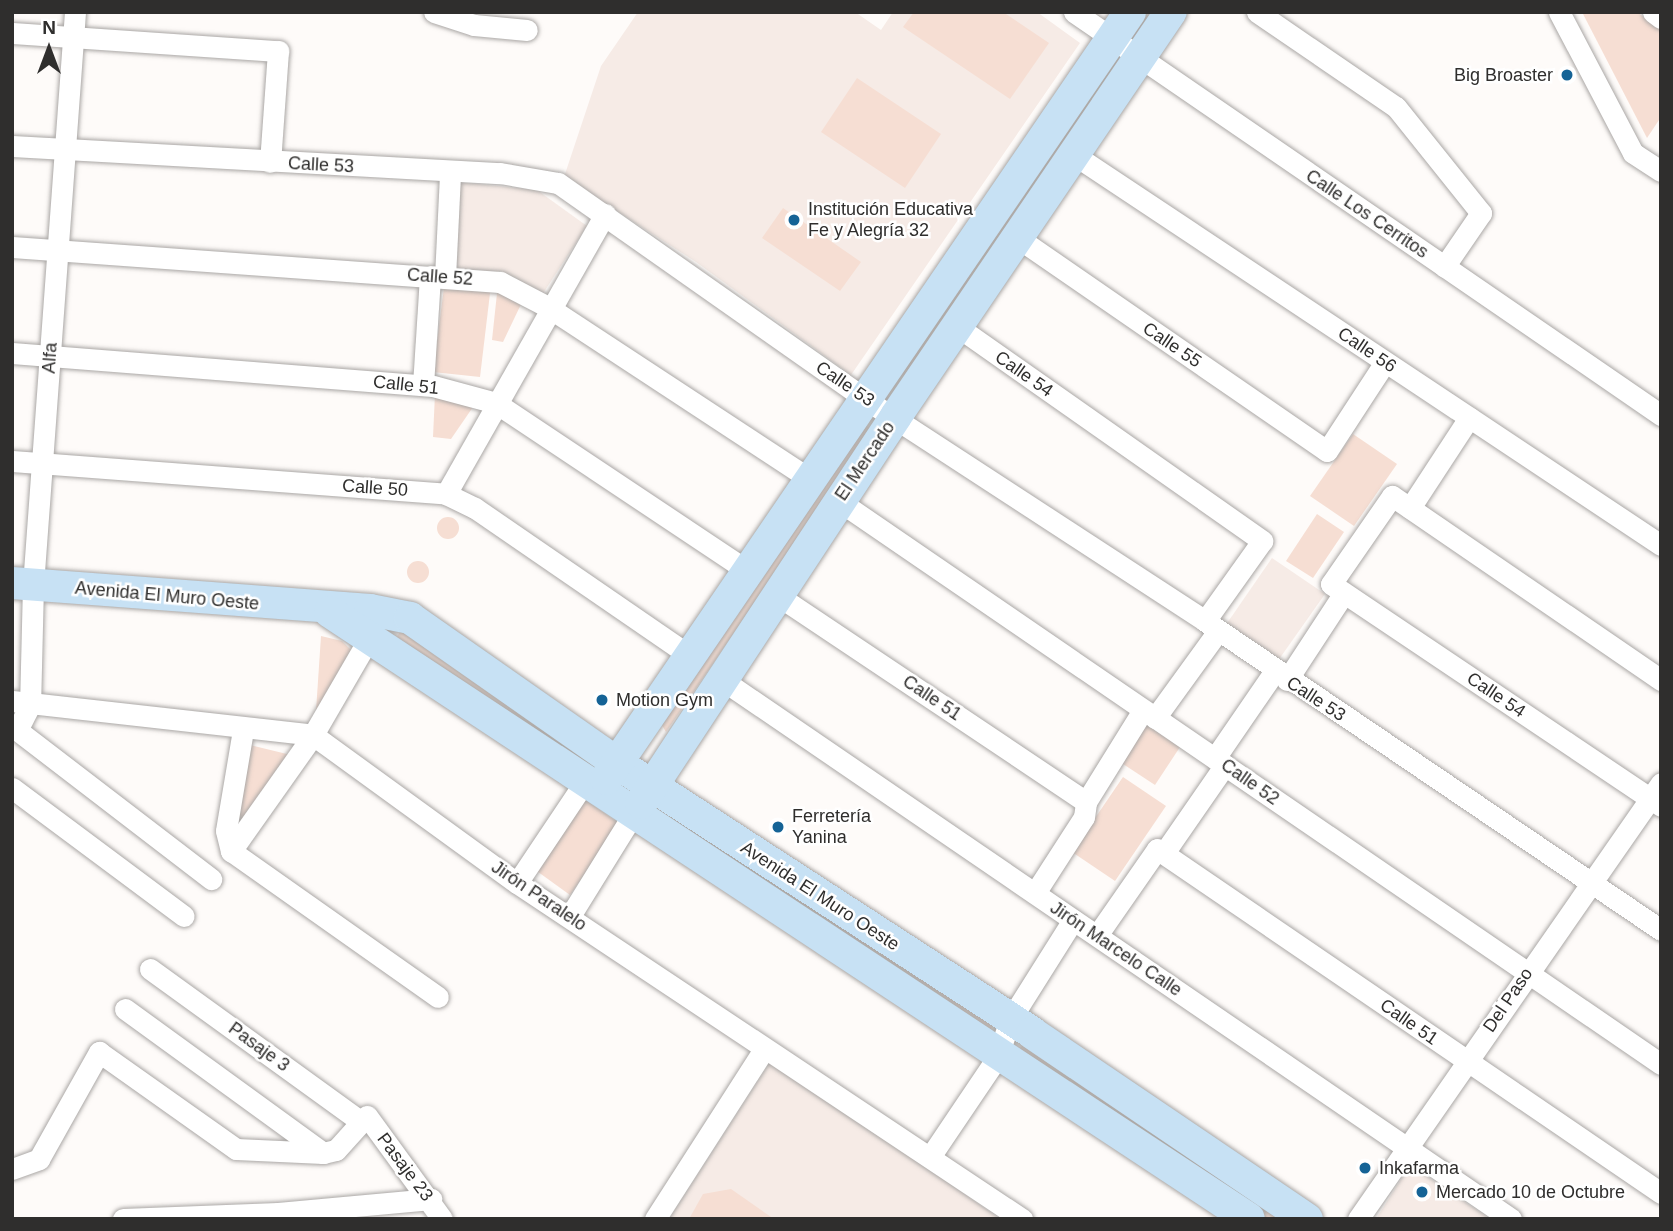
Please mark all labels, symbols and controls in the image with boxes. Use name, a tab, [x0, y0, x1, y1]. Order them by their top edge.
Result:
north arrow	[14, 14, 84, 84]
text: N	[42, 17, 56, 38]
place label: Big Broaster	[1454, 64, 1553, 86]
marker: Big Broaster	[1559, 67, 1575, 83]
street label: Calle 53	[287, 152, 355, 178]
street label: Calle Los Cerritos	[1302, 165, 1432, 263]
place label: Institución Educativa Fe y Alegría 32	[808, 199, 973, 242]
marker: Institución Educativa Fe y Alegría 32	[786, 212, 802, 228]
street label: Calle 52	[406, 264, 474, 290]
street label: Calle 55	[1139, 318, 1205, 372]
street label: Calle 56	[1334, 323, 1400, 377]
street label: Alfa	[38, 342, 62, 374]
street label: Calle 54	[991, 346, 1057, 402]
street label: Calle 53	[812, 357, 878, 411]
street label: Calle 51	[372, 371, 440, 399]
street label: El Mercado	[831, 417, 899, 505]
street label: Calle 50	[341, 475, 409, 501]
street label: Avenida El Muro Oeste	[74, 577, 260, 615]
street label: Calle 54	[1463, 668, 1529, 722]
street label: Calle 51	[899, 671, 965, 725]
street label: Calle 53	[1282, 672, 1350, 726]
place label: Motion Gym	[616, 689, 713, 711]
marker: Motion Gym	[594, 692, 610, 708]
street label: Calle 52	[1217, 754, 1283, 810]
place label: Ferretería Yanina	[792, 806, 871, 848]
marker: Ferretería Yanina	[770, 819, 786, 835]
street label: Avenida El Muro Oeste	[737, 837, 903, 955]
street label: Jirón Paralelo	[487, 856, 591, 936]
street label: Jirón Marcelo Calle	[1046, 897, 1186, 1001]
street label: Del Paso	[1479, 964, 1537, 1036]
street label: Calle 51	[1376, 994, 1442, 1050]
street label: Pasaje 3	[224, 1018, 294, 1076]
street label: Pasaje 23	[372, 1129, 438, 1205]
place label: Inkafarma	[1379, 1157, 1459, 1179]
marker: Inkafarma	[1357, 1160, 1373, 1176]
place label: Mercado 10 de Octubre	[1436, 1181, 1625, 1203]
marker: Mercado 10 de Octubre	[1414, 1184, 1430, 1200]

